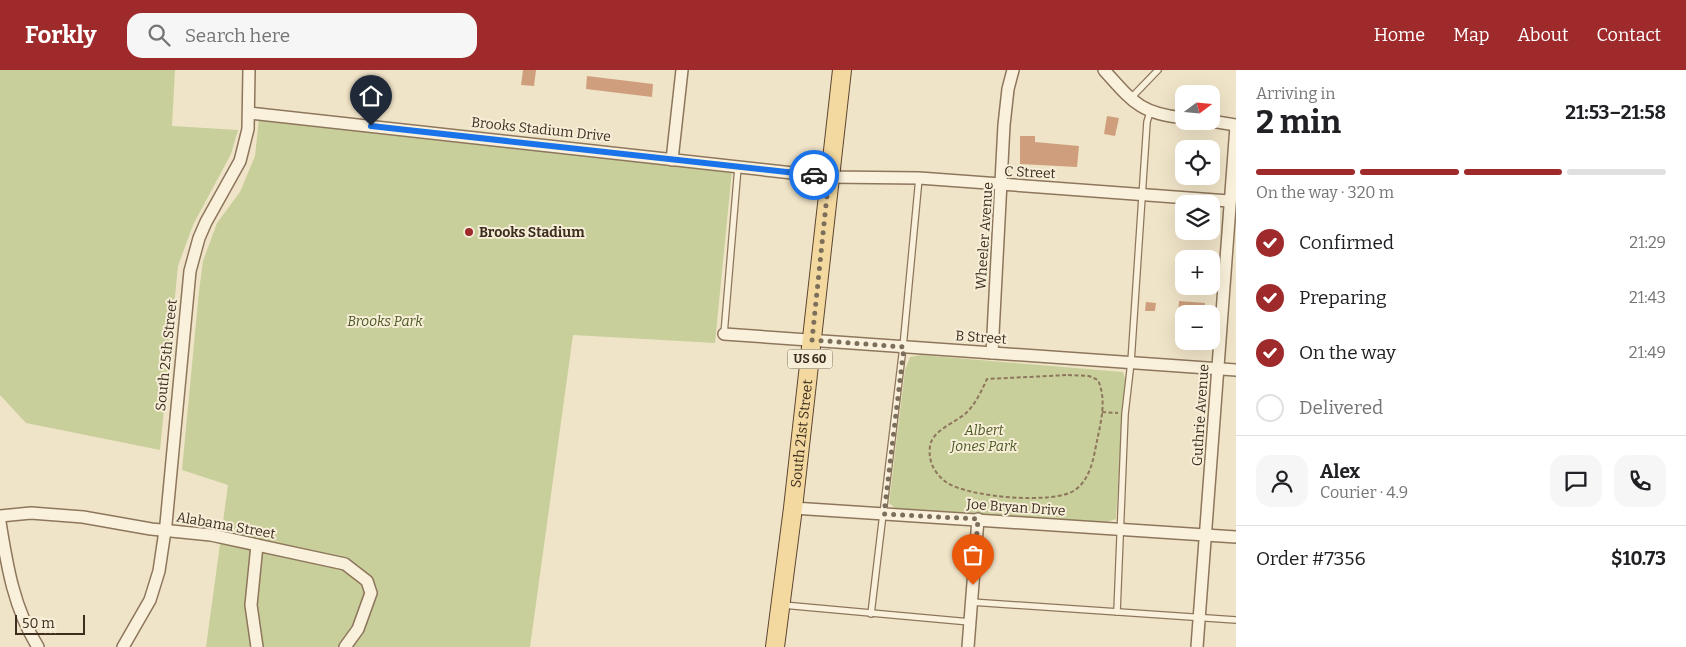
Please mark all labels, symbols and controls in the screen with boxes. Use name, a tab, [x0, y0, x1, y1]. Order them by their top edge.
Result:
search box	[127, 13, 477, 58]
text: Forkly	[25, 21, 97, 49]
icon: search	[145, 21, 173, 49]
text: Search here	[185, 24, 290, 47]
text: Home	[1374, 24, 1425, 46]
text: Map	[1453, 24, 1489, 46]
text: About	[1517, 24, 1568, 46]
text: Contact	[1596, 24, 1661, 46]
pin	[350, 75, 392, 126]
icon: home	[357, 82, 385, 110]
text: Arriving in	[1256, 84, 1335, 103]
north arrow	[1175, 85, 1220, 130]
map controls	[1175, 85, 1220, 350]
text: 21:53–21:58	[1565, 101, 1666, 124]
text: 2 min	[1256, 103, 1341, 141]
street label: Brooks Stadium Drive	[470, 114, 612, 145]
button: locate	[1175, 140, 1220, 185]
courier	[789, 150, 839, 200]
icon: car	[800, 161, 828, 189]
street label: C Street	[1004, 163, 1056, 182]
street label: Wheeler Avenue	[972, 182, 997, 291]
text: On the way · 320 m	[1256, 183, 1394, 202]
button: layers	[1175, 195, 1220, 240]
place label: Brooks Stadium	[479, 224, 585, 241]
marker: Brooks Stadium	[463, 226, 475, 238]
icon: check	[1256, 229, 1284, 257]
text: Confirmed	[1299, 231, 1394, 254]
text: 21:29	[1629, 233, 1666, 252]
button: +	[1175, 250, 1220, 295]
icon: check	[1256, 284, 1284, 312]
text: Preparing	[1299, 286, 1387, 309]
text: 21:43	[1629, 288, 1666, 307]
street label: South 25th Street	[152, 298, 181, 412]
button: −	[1175, 305, 1220, 350]
park label: Brooks Park	[347, 313, 423, 330]
street label: B Street	[955, 327, 1007, 348]
icon: check	[1256, 339, 1284, 367]
text: On the way	[1299, 341, 1396, 364]
text: 21:49	[1629, 343, 1666, 362]
road number: US 60	[788, 350, 832, 368]
street label: Guthrie Avenue	[1188, 363, 1213, 467]
street label: South 21st Street	[787, 379, 816, 489]
text: Delivered	[1299, 396, 1383, 419]
park label: Albert Jones Park	[949, 422, 1018, 455]
button: person	[1256, 455, 1308, 507]
button: chat	[1550, 455, 1602, 507]
button: phone	[1614, 455, 1666, 507]
text: Alex	[1320, 460, 1360, 483]
text: Courier · 4.9	[1320, 483, 1408, 502]
street label: Joe Bryan Drive	[965, 495, 1066, 519]
street label: Alabama Street	[175, 508, 277, 543]
pin	[952, 534, 994, 585]
icon: bag	[959, 541, 987, 569]
text: Order #7356	[1256, 547, 1366, 570]
text: $10.73	[1611, 547, 1666, 570]
scale bar	[15, 612, 85, 635]
text: 50 m	[22, 615, 55, 632]

